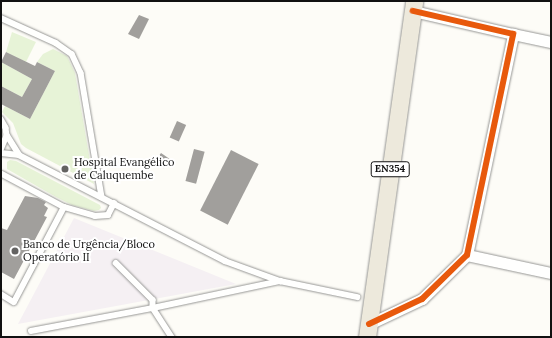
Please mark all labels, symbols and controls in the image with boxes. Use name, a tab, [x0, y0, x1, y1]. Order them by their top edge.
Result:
place label: Hospital Evangélico de Caluquembe	[74, 156, 174, 182]
road number: EN354	[370, 161, 410, 177]
marker: Hospital Evangélico de Caluquembe	[59, 163, 71, 175]
place label: Banco de Urgência/Bloco Operatório II	[23, 238, 155, 264]
marker: Banco de Urgência/Bloco Operatório II	[10, 246, 20, 256]

